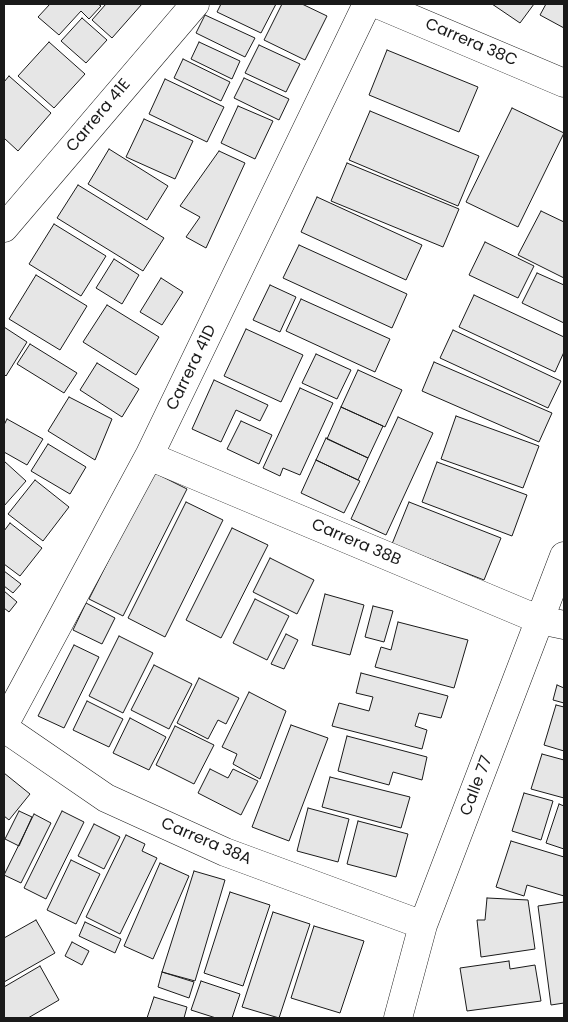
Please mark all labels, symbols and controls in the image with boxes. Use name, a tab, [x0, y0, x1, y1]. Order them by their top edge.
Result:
street label: Carrera 38C	[422, 15, 520, 71]
street label: Carrera 41E	[63, 76, 135, 156]
street label: Carrera 41D	[163, 322, 221, 414]
street label: Carrera 38B	[308, 516, 404, 570]
street label: Calle 77	[457, 753, 497, 819]
street label: Carrera 38A	[158, 814, 254, 870]

